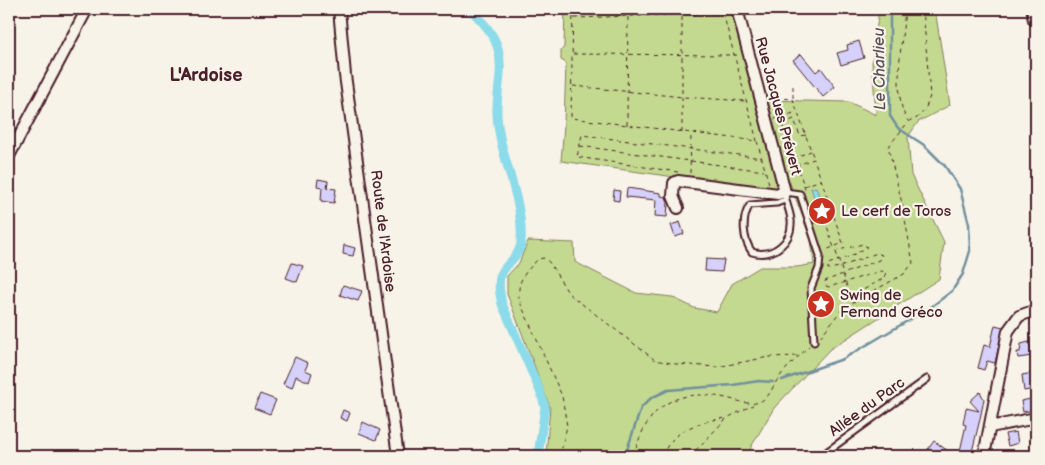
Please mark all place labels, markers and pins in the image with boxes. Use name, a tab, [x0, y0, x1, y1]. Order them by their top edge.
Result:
place icon: Le cerf de Toros	[807, 196, 837, 226]
place label: Le cerf de Toros	[841, 202, 952, 221]
place label: Swing de Fernand Gréco	[840, 286, 943, 322]
place icon: Swing de Fernand Gréco	[806, 289, 836, 319]

